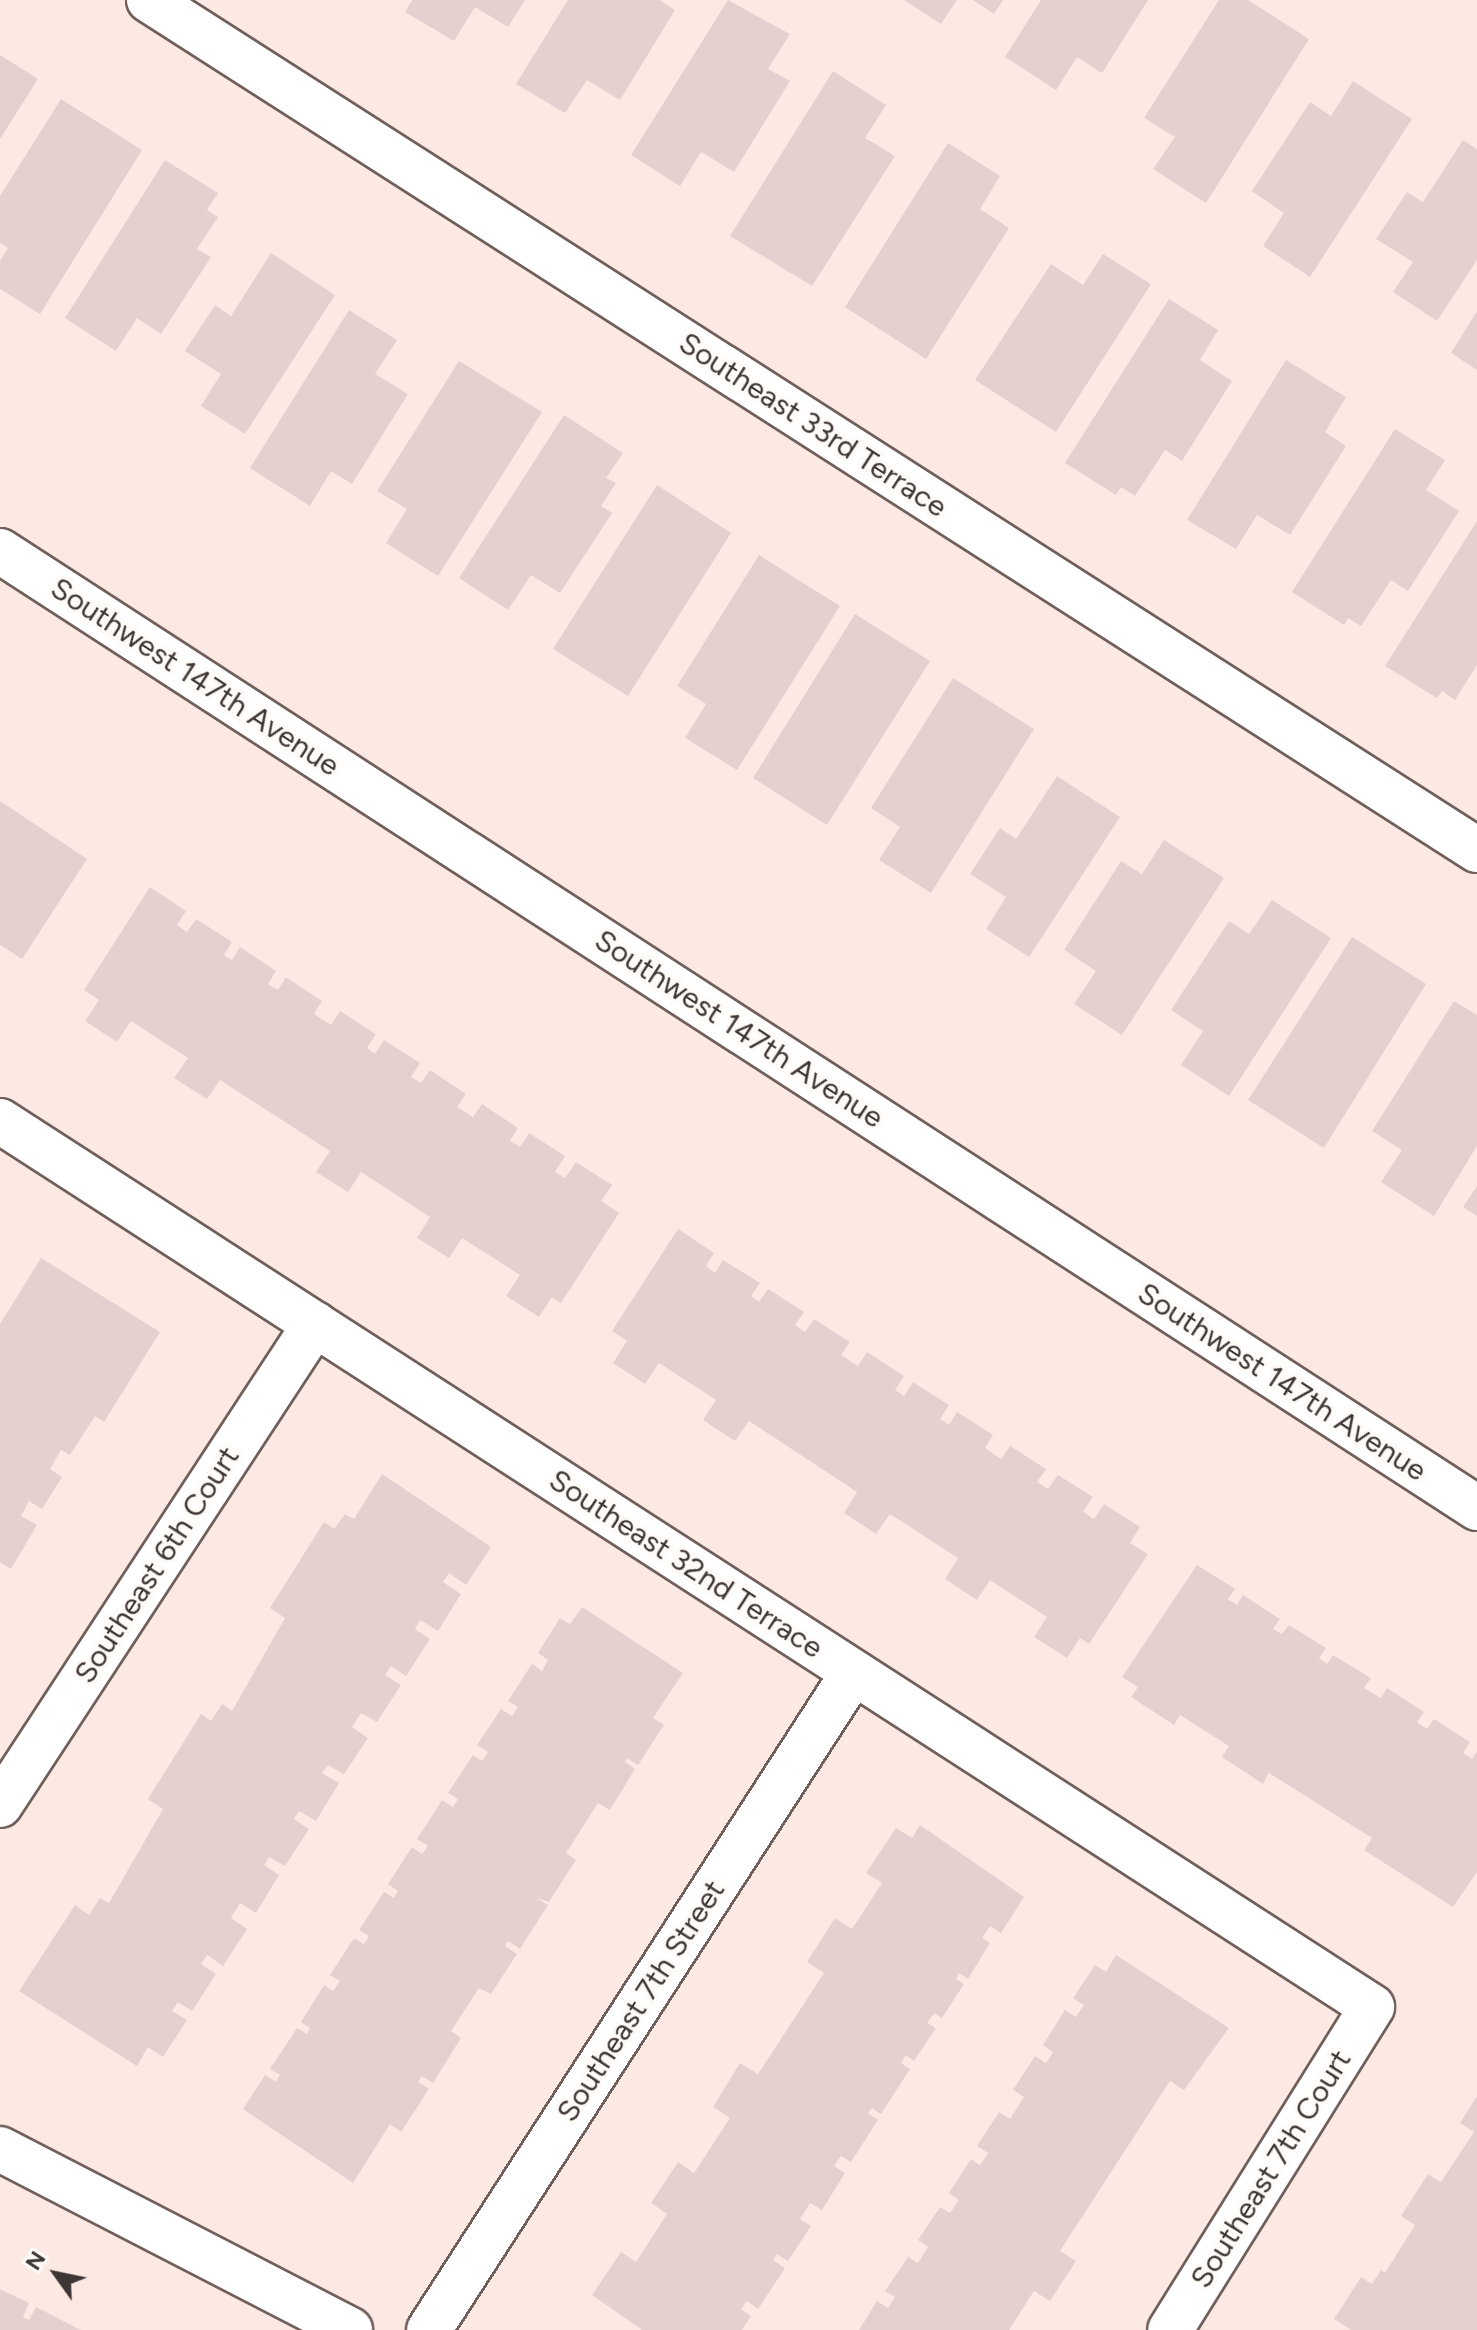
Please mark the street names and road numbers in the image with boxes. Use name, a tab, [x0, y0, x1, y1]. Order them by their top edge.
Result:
street label: Southeast 33rd Terrace	[672, 325, 954, 525]
street label: Southwest 147th Avenue	[44, 570, 346, 784]
street label: Southwest 147th Avenue	[588, 922, 890, 1136]
street label: Southwest 147th Avenue	[1131, 1275, 1433, 1489]
street label: Southeast 6th Court	[67, 1440, 247, 1690]
street label: Southeast 32nd Terrace	[542, 1462, 830, 1666]
street label: Southeast 7th Street	[549, 1874, 733, 2128]
street label: Southeast 7th Court	[1183, 2043, 1359, 2295]

